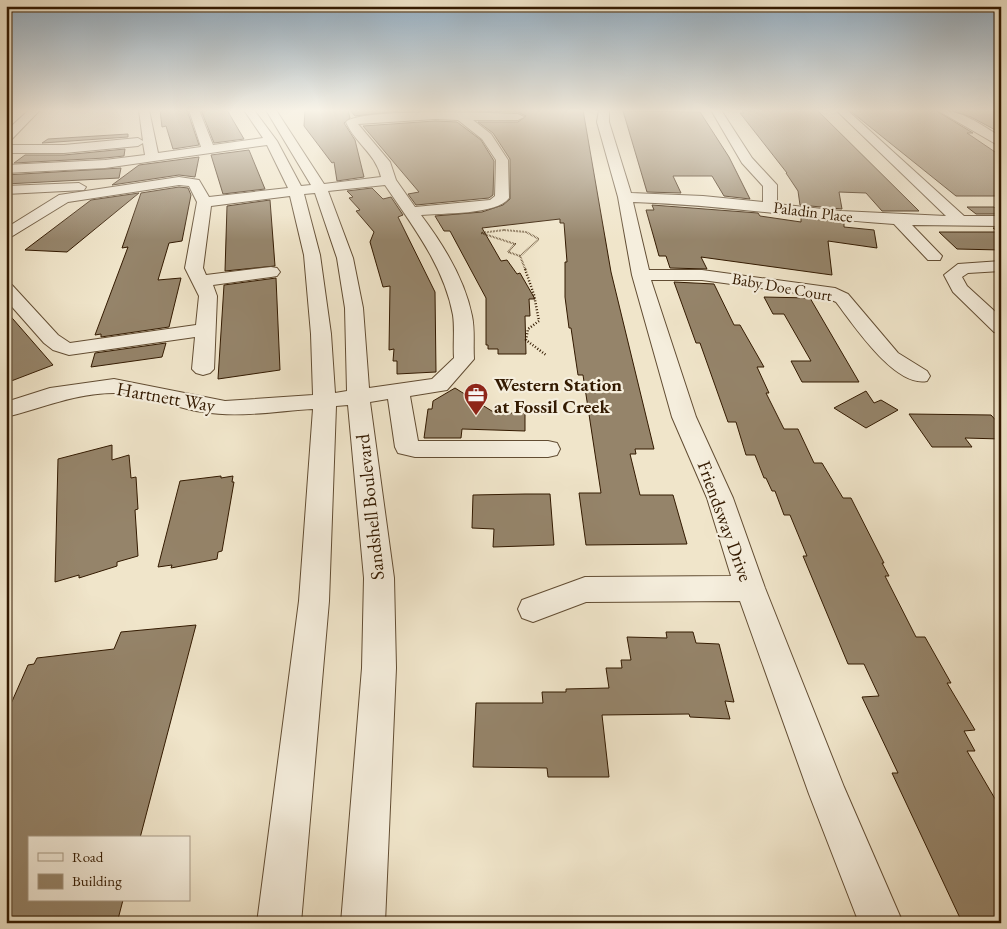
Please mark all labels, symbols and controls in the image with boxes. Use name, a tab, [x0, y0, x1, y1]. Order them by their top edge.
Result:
street label: Paladin Place	[772, 197, 854, 227]
street label: Baby Doe Court	[730, 268, 834, 306]
place label: Western Station at Fossil Creek	[494, 372, 622, 419]
street label: Hartnett Way	[115, 376, 218, 418]
office icon: Western Station at Fossil Creek	[463, 382, 489, 416]
street label: Sandshell Boulevard	[350, 432, 390, 581]
street label: Friendsway Drive	[692, 457, 758, 585]
legend	[28, 836, 190, 902]
text: Road	[72, 847, 104, 866]
text: Building	[72, 871, 122, 890]

